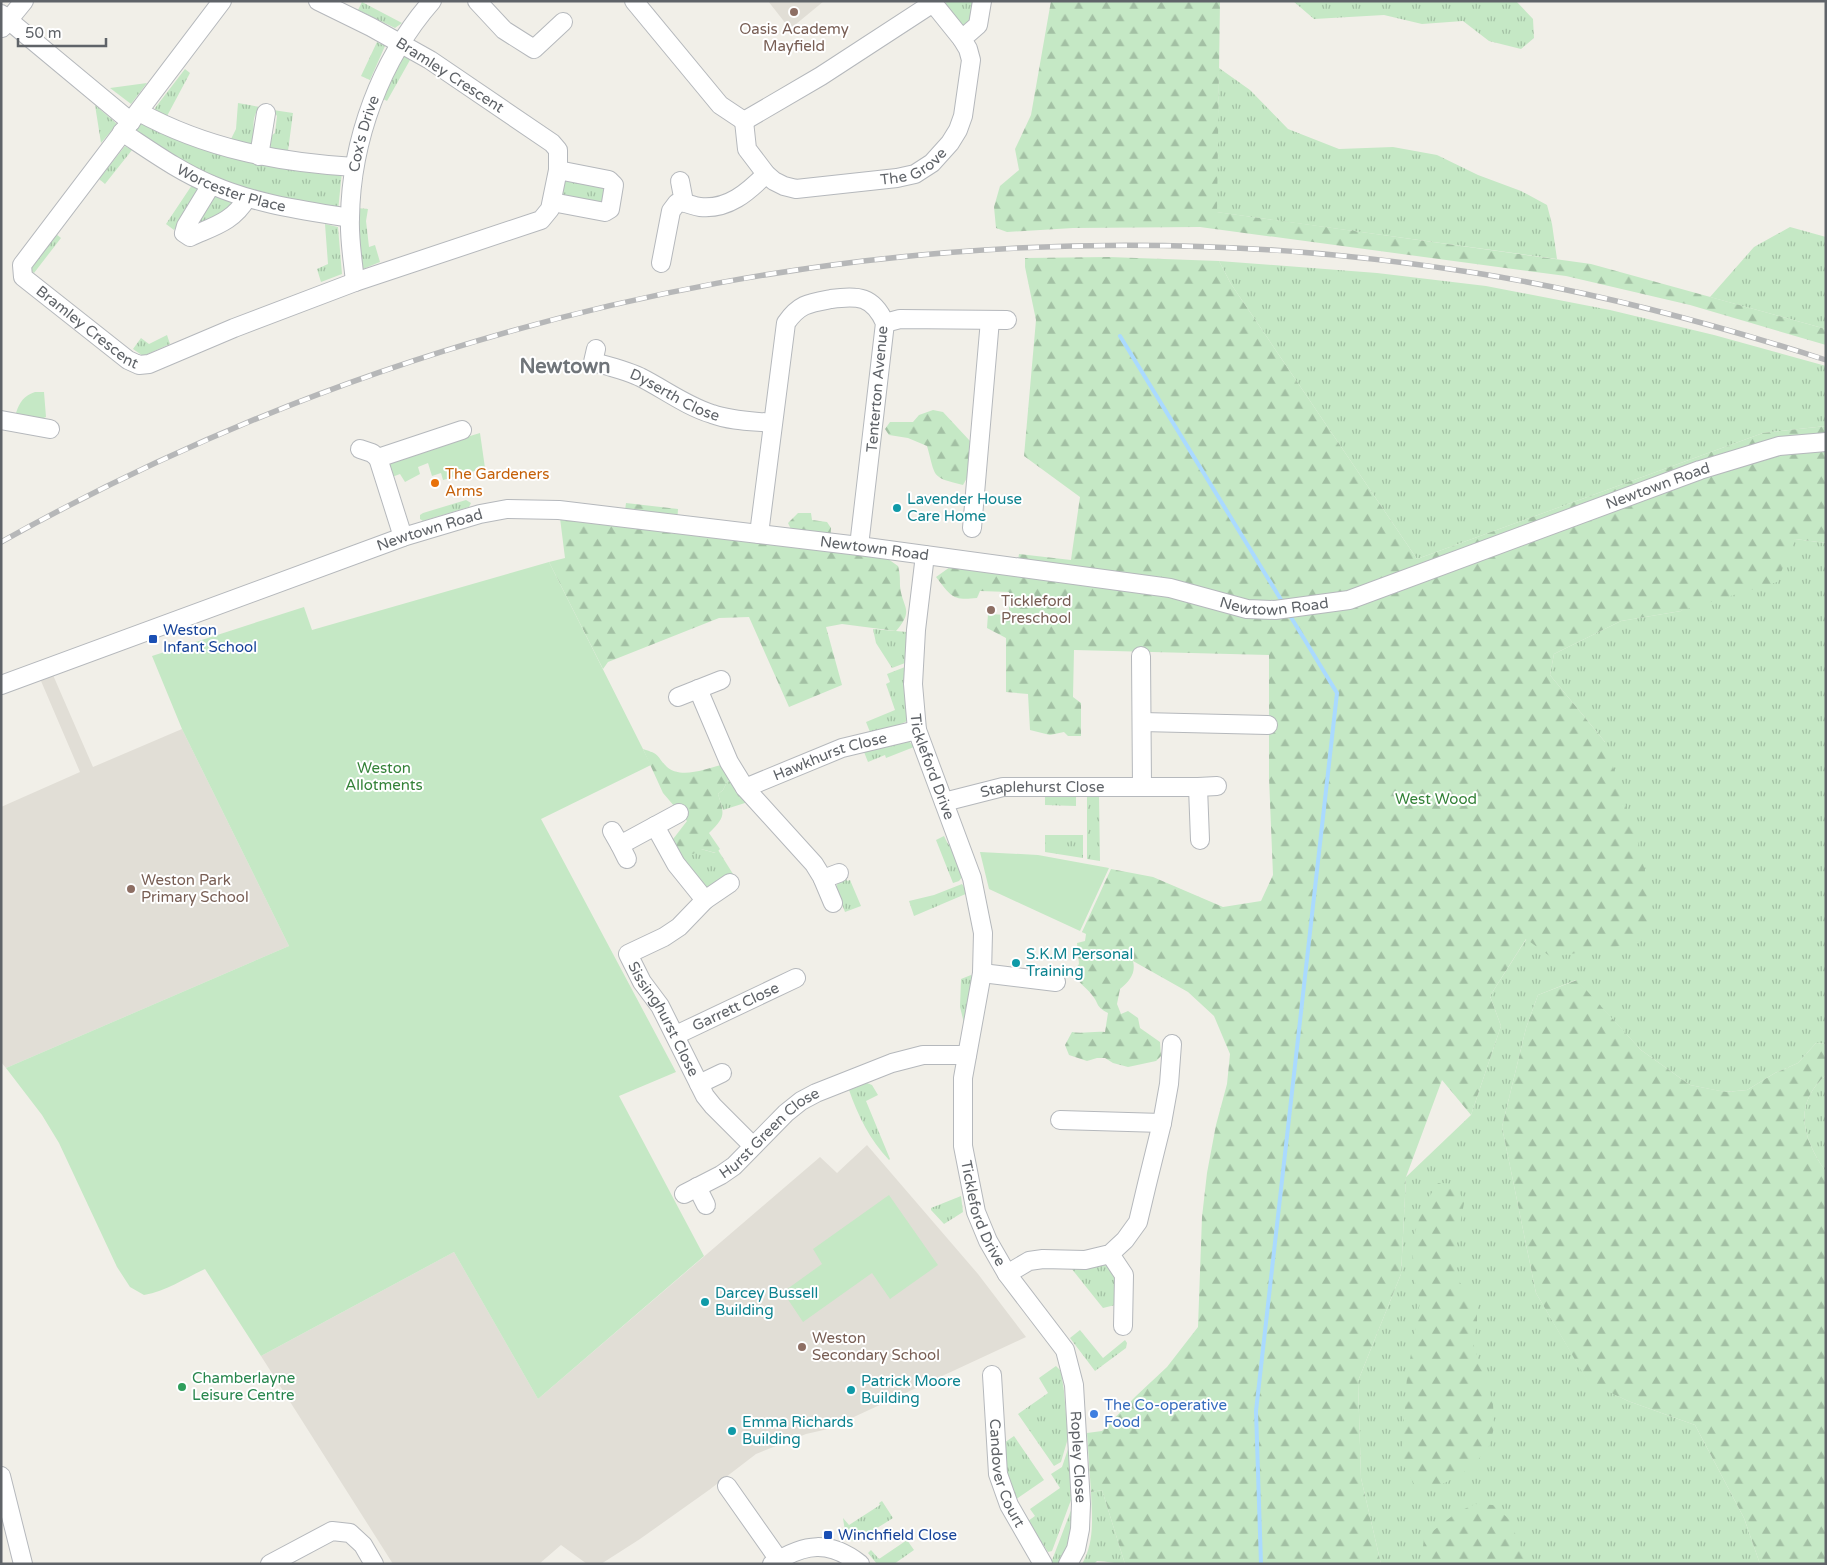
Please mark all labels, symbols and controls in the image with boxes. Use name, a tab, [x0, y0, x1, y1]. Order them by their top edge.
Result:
marker: Oasis Academy Mayfield	[788, 6, 800, 18]
scale bar	[18, 15, 105, 47]
place label: Oasis Academy Mayfield	[739, 20, 849, 55]
text: 50 m	[25, 24, 62, 42]
street label: Bramley Crescent	[393, 33, 508, 117]
street label: Cox's Drive	[345, 93, 383, 173]
street label: The Grove	[879, 144, 950, 189]
street label: Worcester Place	[173, 160, 287, 216]
street label: Bramley Crescent	[32, 282, 141, 373]
street label: Tenterton Avenue	[863, 325, 891, 453]
district label: Newtown	[520, 355, 610, 379]
street label: Dyserth Close	[627, 365, 722, 425]
street label: Newtown Road	[1603, 459, 1712, 513]
place label: The Gardeners Arms	[445, 465, 549, 500]
marker: The Gardeners Arms	[429, 477, 441, 489]
place label: Lavender House Care Home	[907, 490, 1022, 525]
marker: Lavender House Care Home	[891, 502, 903, 514]
street label: Newtown Road	[374, 505, 485, 555]
street label: Newtown Road	[819, 532, 930, 564]
place label: Tickleford Preschool	[1001, 592, 1072, 627]
street label: Newtown Road	[1218, 593, 1330, 619]
marker: Tickleford Preschool	[985, 604, 997, 616]
place label: Weston Infant School	[163, 621, 257, 656]
marker: Weston Infant School	[147, 633, 159, 645]
street label: Tickleford Drive	[907, 713, 959, 822]
street label: Hawkhurst Close	[770, 729, 889, 784]
park label: Weston Allotments	[345, 759, 423, 794]
street label: Staplehurst Close	[978, 778, 1104, 801]
park label: West Wood	[1395, 790, 1477, 808]
place label: Weston Park Primary School	[141, 871, 249, 906]
marker: Weston Park Primary School	[125, 883, 137, 895]
place label: S.K.M Personal Training	[1026, 945, 1133, 980]
marker: S.K.M Personal Training	[1010, 957, 1022, 969]
street label: Sissinghurst Close	[624, 958, 703, 1079]
street label: Garrett Close	[689, 978, 782, 1035]
street label: Hurst Green Close	[716, 1084, 822, 1182]
street label: Tickleford Drive	[957, 1159, 1010, 1269]
place label: Darcey Bussell Building	[715, 1284, 818, 1319]
marker: Darcey Bussell Building	[699, 1296, 711, 1308]
place label: Weston Secondary School	[812, 1329, 940, 1364]
marker: Weston Secondary School	[796, 1341, 808, 1353]
place label: Chamberlayne Leisure Centre	[192, 1369, 295, 1404]
place label: Patrick Moore Building	[861, 1372, 961, 1407]
marker: Chamberlayne Leisure Centre	[176, 1381, 188, 1393]
marker: Patrick Moore Building	[845, 1384, 857, 1396]
place label: The Co-operative Food	[1104, 1396, 1227, 1431]
marker: The Co-operative Food	[1088, 1408, 1100, 1420]
street label: Ropley Close	[1067, 1410, 1090, 1504]
place label: Emma Richards Building	[742, 1413, 854, 1448]
street label: Candover Court	[986, 1418, 1029, 1531]
marker: Emma Richards Building	[726, 1425, 738, 1437]
place label: Winchfield Close	[838, 1526, 957, 1544]
marker: Winchfield Close	[822, 1529, 834, 1541]

